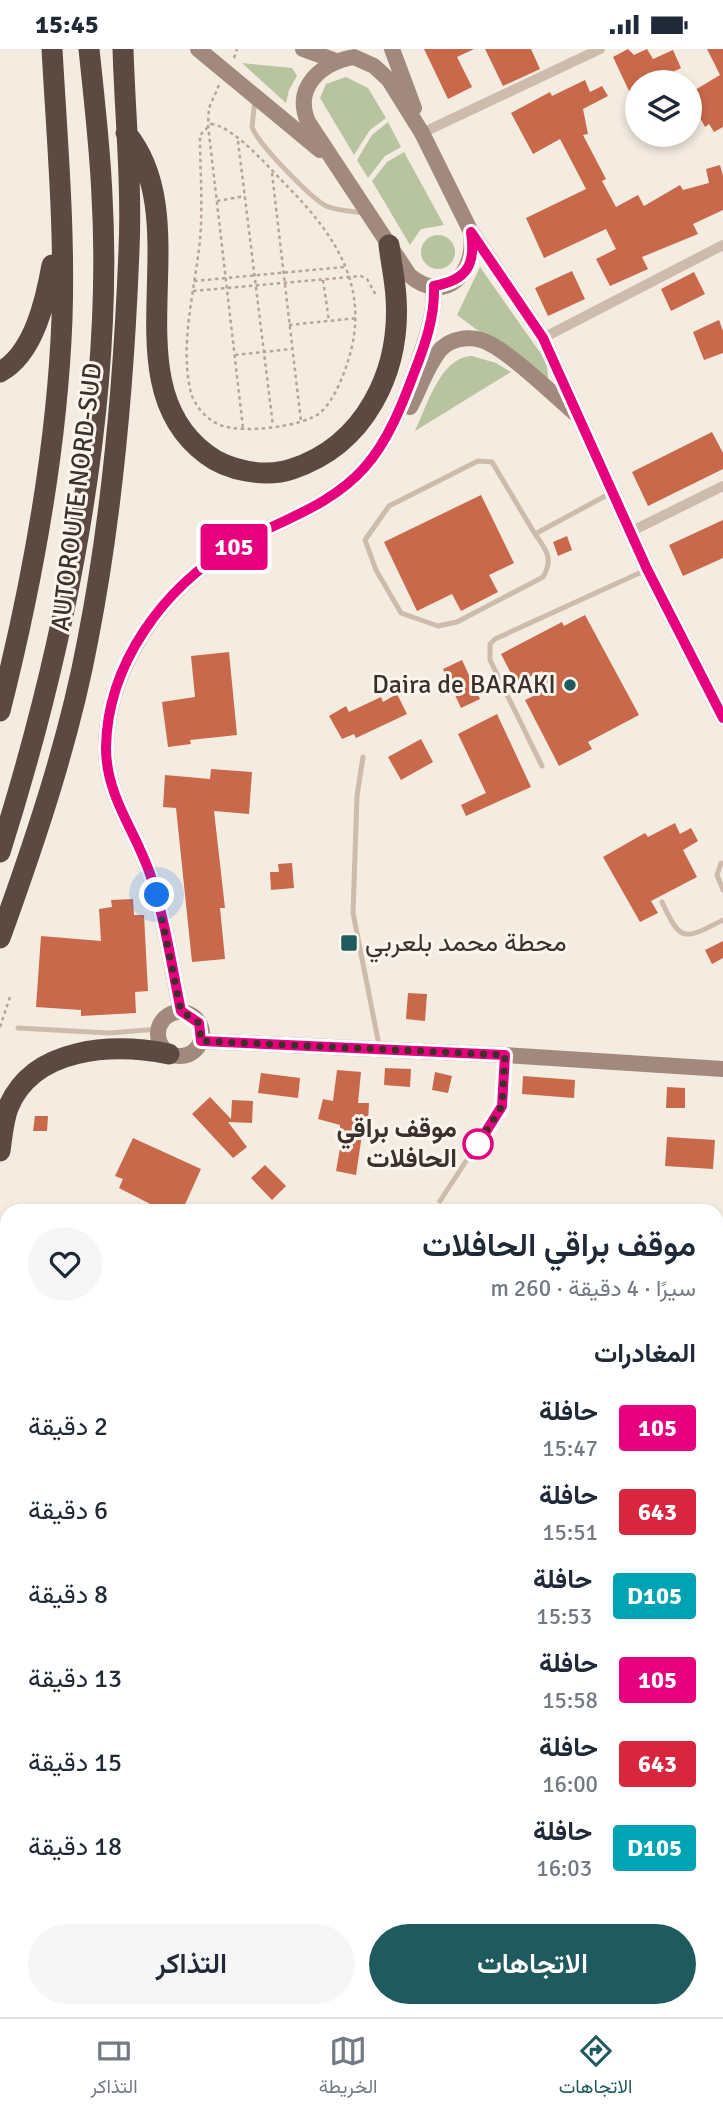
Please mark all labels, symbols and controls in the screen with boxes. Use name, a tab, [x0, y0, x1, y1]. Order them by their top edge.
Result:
text: 15:45	[35, 9, 99, 41]
map controls	[625, 70, 702, 147]
button: layers	[625, 70, 702, 147]
street label: AUTOROUTE NORD-SUD	[45, 361, 109, 633]
line badge: 105	[194, 524, 274, 570]
text: 105	[215, 532, 253, 562]
place label: Daira de BARAKI	[372, 669, 556, 701]
marker: Daira de BARAKI	[562, 677, 578, 693]
your location	[139, 877, 174, 912]
place label: محطة محمد بلعربي	[365, 927, 567, 963]
marker: محطة محمد بلعربي	[339, 933, 359, 953]
place label: موقف براقي الحافلات	[336, 1113, 457, 1175]
marker: موقف براقي الحافلات	[463, 1129, 493, 1159]
text: موقف براقي الحافلات	[422, 1225, 696, 1266]
button: heart	[28, 1227, 102, 1301]
text: سيرًا · 4 دقيقة · 260 m	[490, 1274, 696, 1303]
text: المغادرات	[594, 1338, 696, 1370]
text: حافلة	[539, 1396, 598, 1428]
text: 2 دقيقة	[28, 1411, 108, 1443]
text: 105	[638, 1413, 677, 1443]
text: 15:47	[542, 1434, 598, 1463]
text: حافلة	[539, 1480, 598, 1512]
text: 6 دقيقة	[28, 1495, 108, 1527]
text: 643	[638, 1497, 677, 1527]
text: 15:51	[542, 1518, 598, 1547]
text: حافلة	[533, 1564, 592, 1596]
text: 8 دقيقة	[28, 1579, 108, 1611]
text: D105	[627, 1581, 682, 1611]
text: 15:53	[536, 1602, 592, 1631]
text: حافلة	[539, 1648, 598, 1680]
text: 13 دقيقة	[28, 1663, 122, 1695]
text: 105	[638, 1665, 677, 1695]
text: 15:58	[542, 1686, 598, 1715]
text: حافلة	[539, 1732, 598, 1764]
text: 15 دقيقة	[28, 1747, 122, 1779]
text: 643	[638, 1749, 677, 1779]
text: 16:00	[542, 1770, 598, 1799]
text: حافلة	[533, 1816, 592, 1848]
text: 18 دقيقة	[28, 1831, 122, 1863]
text: D105	[627, 1833, 682, 1863]
text: 16:03	[536, 1854, 592, 1883]
button: التذاكر	[28, 1924, 355, 2004]
button: الاتجاهات	[369, 1924, 696, 2004]
tab: التذاكر	[91, 2032, 138, 2103]
tab: الخريطة	[319, 2032, 378, 2103]
tab: الاتجاهات	[559, 2032, 632, 2103]

